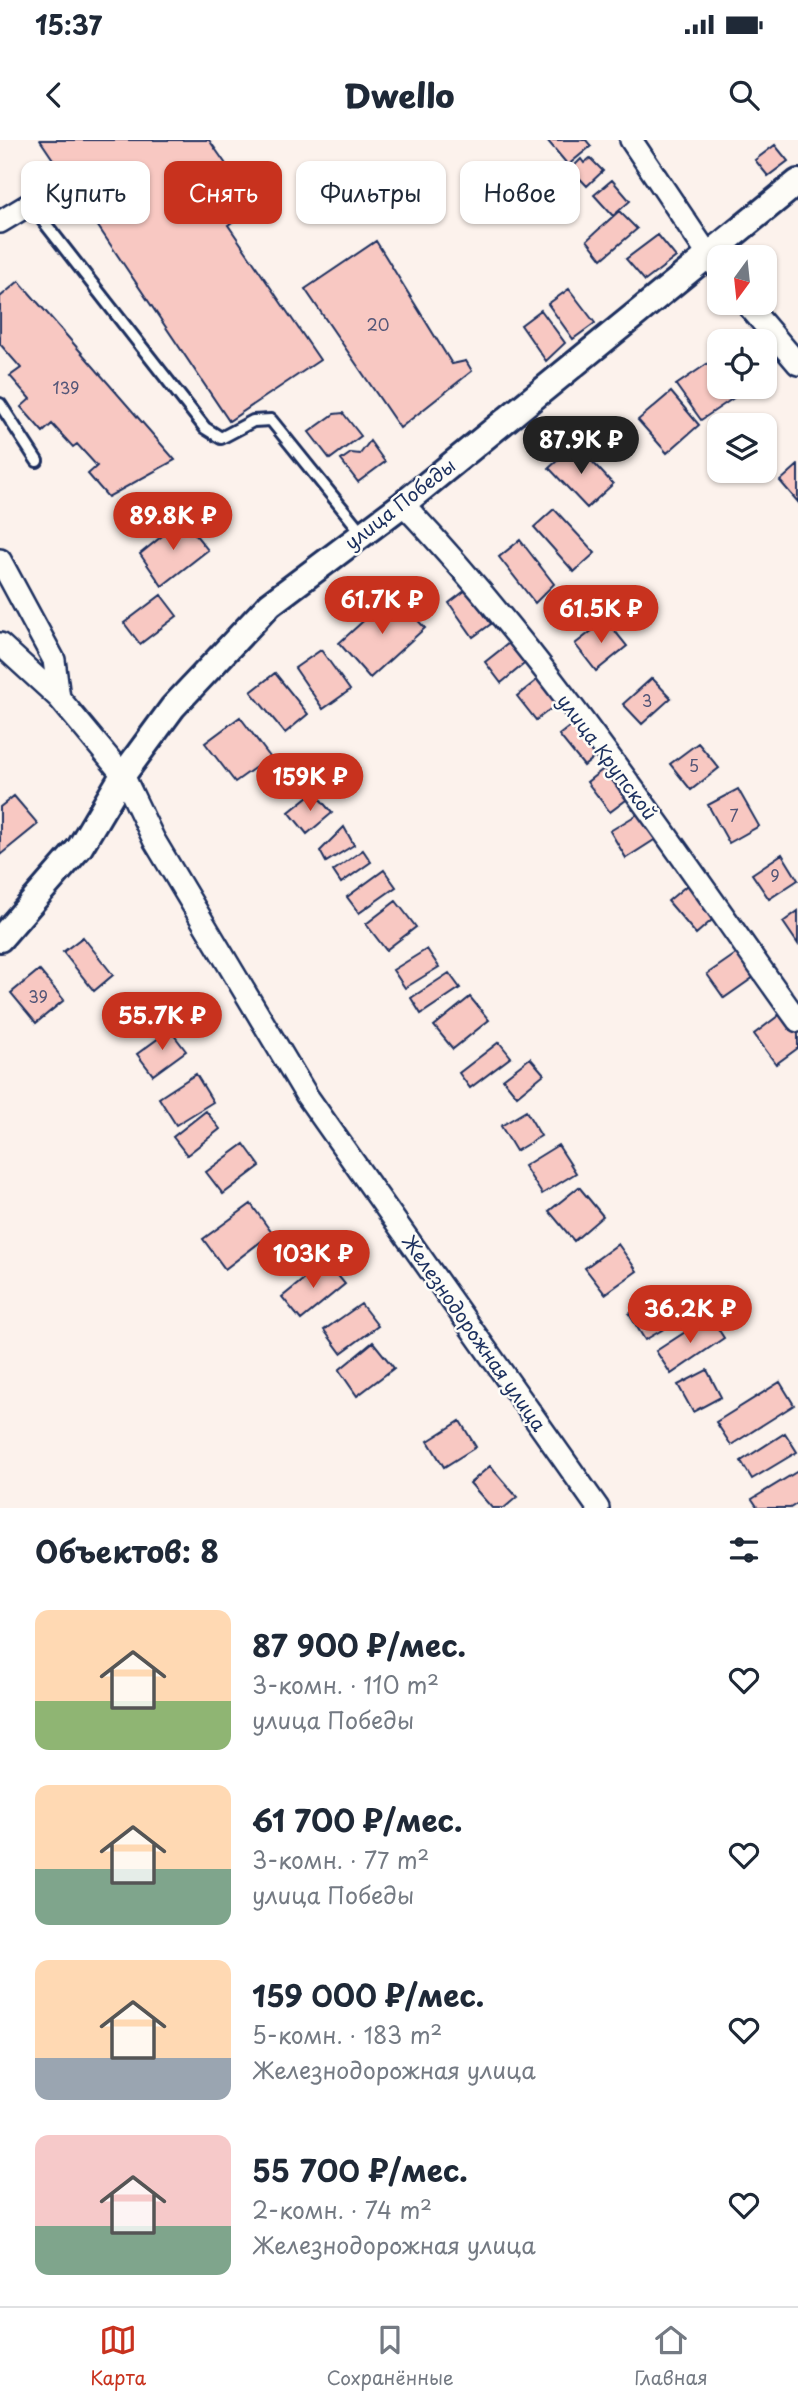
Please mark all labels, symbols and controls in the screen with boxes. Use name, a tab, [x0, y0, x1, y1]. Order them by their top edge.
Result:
text: 15:37	[35, 5, 102, 44]
text: Dwello	[344, 71, 454, 119]
icon: back	[35, 76, 73, 114]
icon: search	[725, 76, 763, 114]
chip: Купить	[21, 161, 150, 224]
chip: Снять	[164, 161, 282, 224]
chip: Фильтры	[296, 161, 446, 224]
chip: Новое	[460, 161, 580, 224]
north arrow	[707, 245, 777, 315]
map controls	[707, 245, 777, 483]
house number: 20	[367, 312, 389, 336]
button: locate	[707, 329, 777, 399]
house number: 139	[53, 375, 79, 399]
button: layers	[707, 413, 777, 483]
pin: 87.9K ₽	[516, 416, 646, 476]
text: 87.9K ₽	[539, 421, 623, 456]
street label: улица Победы	[338, 451, 461, 555]
pin: 89.8K ₽	[108, 492, 238, 552]
text: 89.8K ₽	[129, 497, 217, 532]
pin: 61.7K ₽	[317, 576, 447, 636]
text: 61.7K ₽	[341, 581, 423, 616]
pin: 61.5K ₽	[536, 586, 666, 645]
text: 61.5K ₽	[559, 590, 643, 625]
street label: улица Крупской	[551, 688, 664, 825]
house number: 3	[642, 688, 652, 712]
house number: 5	[689, 753, 699, 777]
pin: 159K ₽	[253, 754, 367, 813]
text: 159K ₽	[272, 758, 348, 793]
house number: 7	[729, 803, 739, 827]
house number: 9	[770, 863, 780, 887]
house number: 39	[28, 984, 48, 1008]
pin: 55.7K ₽	[97, 992, 227, 1052]
text: 55.7K ₽	[118, 997, 206, 1032]
street label: Железнодорожная улица	[396, 1228, 554, 1437]
pin: 103K ₽	[256, 1230, 370, 1290]
text: 103K ₽	[273, 1235, 353, 1270]
pin: 36.2K ₽	[625, 1286, 755, 1345]
text: 36.2K ₽	[644, 1290, 736, 1325]
text: Объектов: 8	[35, 1528, 219, 1573]
icon: filters	[725, 1531, 763, 1569]
text: 87 900 ₽/мес.	[252, 1622, 466, 1667]
icon: home	[91, 1638, 175, 1722]
icon: heart	[725, 1661, 763, 1699]
text: 3-комн. · 110 m²	[252, 1667, 439, 1702]
text: улица Победы	[252, 1702, 414, 1737]
text: 61 700 ₽/мес.	[252, 1797, 462, 1842]
icon: home	[91, 1813, 175, 1897]
icon: heart	[725, 1836, 763, 1874]
text: 3-комн. · 77 m²	[252, 1842, 429, 1877]
text: улица Победы	[252, 1877, 414, 1912]
text: 159 000 ₽/мес.	[252, 1972, 484, 2017]
icon: home	[91, 1988, 175, 2072]
icon: heart	[725, 2011, 763, 2049]
text: 5-комн. · 183 m²	[252, 2017, 442, 2052]
text: Железнодорожная улица	[252, 2052, 536, 2087]
text: 55 700 ₽/мес.	[252, 2147, 468, 2192]
icon: home	[91, 2163, 175, 2247]
icon: heart	[725, 2186, 763, 2224]
text: 2-комн. · 74 m²	[252, 2192, 432, 2227]
text: Железнодорожная улица	[252, 2227, 536, 2262]
tab: Карта	[90, 2321, 146, 2391]
tab: Сохранённые	[327, 2321, 454, 2391]
tab: Главная	[634, 2321, 708, 2391]

